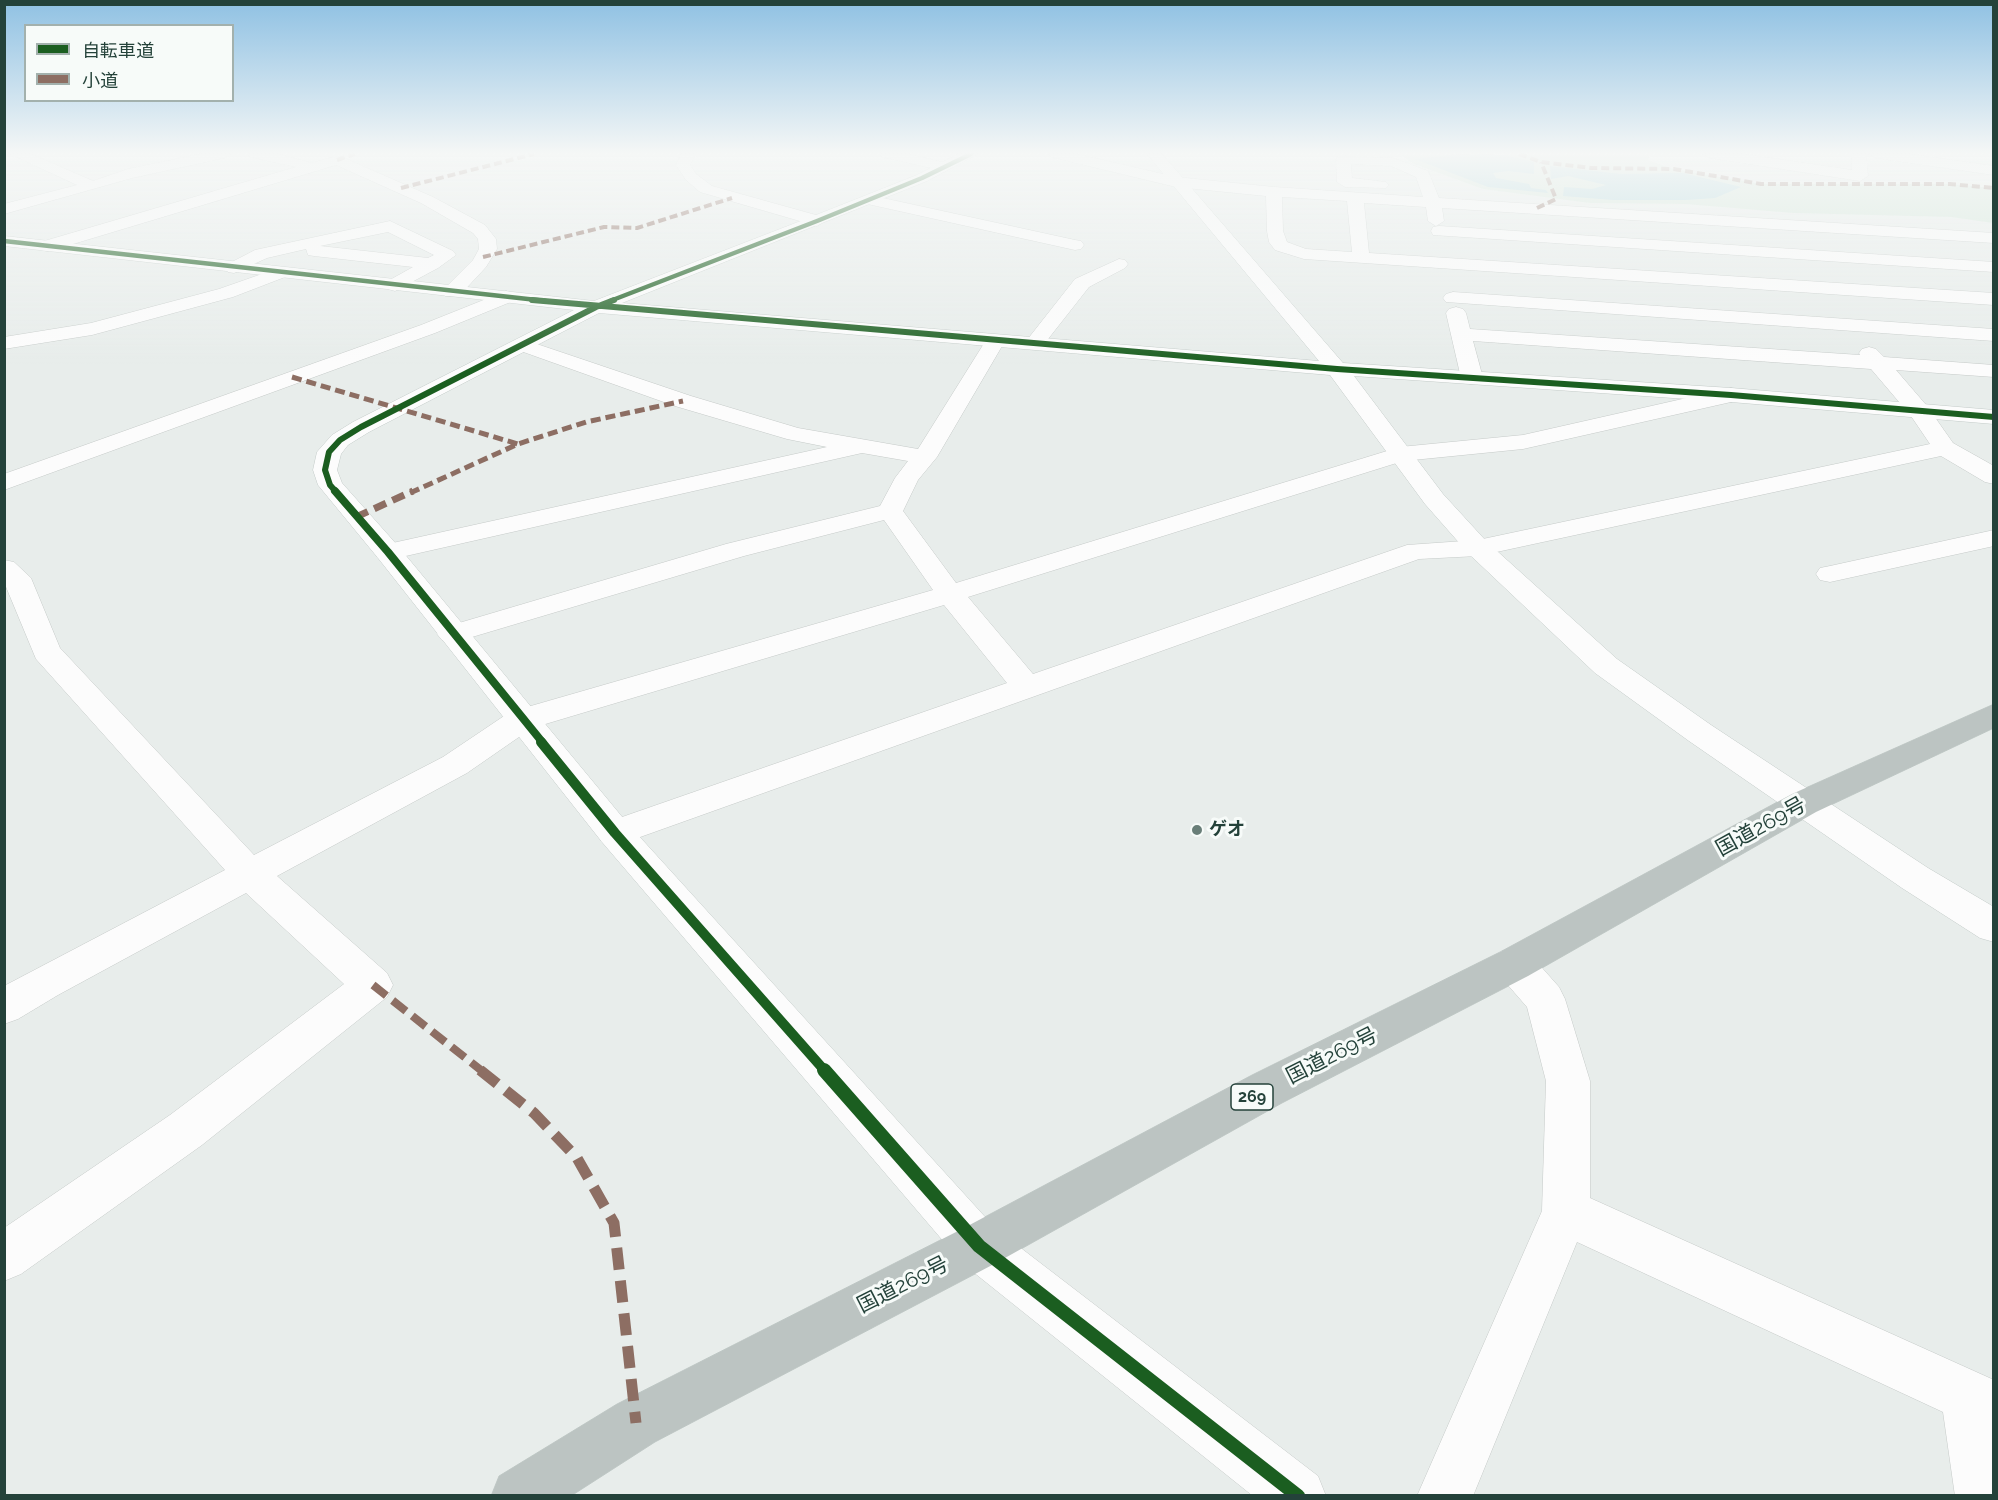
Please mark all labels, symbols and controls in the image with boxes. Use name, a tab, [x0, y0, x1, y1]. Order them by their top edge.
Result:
legend	[24, 24, 234, 102]
text: 自転車道	[82, 40, 154, 61]
text: 小道	[82, 70, 118, 91]
street label: 国道269号	[1712, 792, 1810, 862]
place label: ゲオ	[1209, 819, 1245, 841]
marker: ゲオ	[1190, 823, 1204, 837]
street label: 国道269号	[1282, 1022, 1382, 1090]
road number: 269	[1231, 1084, 1273, 1110]
street label: 国道269号	[853, 1251, 953, 1319]

